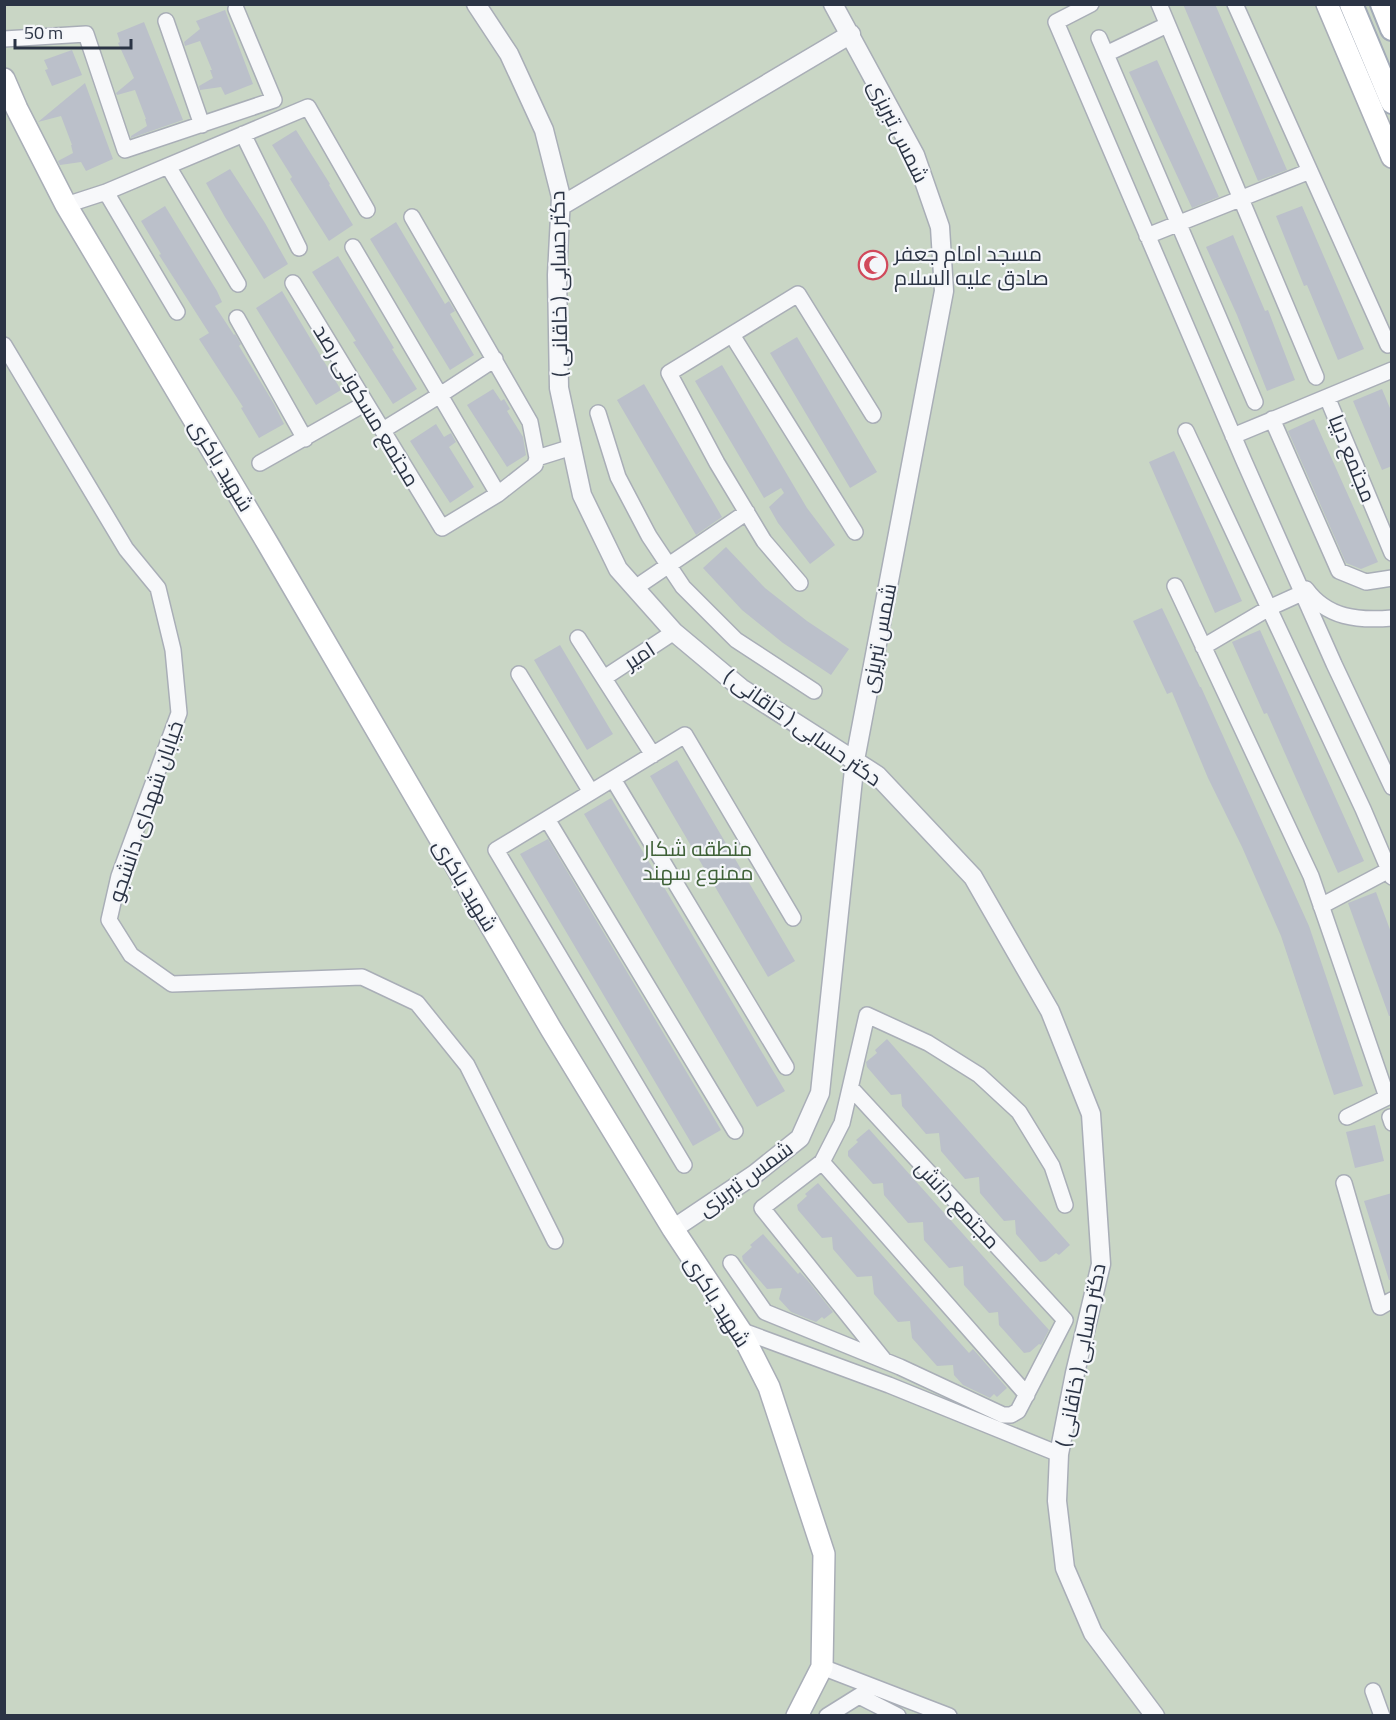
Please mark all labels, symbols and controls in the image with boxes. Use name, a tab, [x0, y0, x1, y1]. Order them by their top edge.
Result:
scale bar	[15, 12, 130, 50]
text: 50 m	[24, 19, 63, 46]
street label: شمس تبریزی	[860, 74, 938, 188]
street label: دکتر حسابی ( خاقانی )	[540, 191, 576, 377]
place label: مسجد امام جعفر صادق علیه السلام	[893, 237, 1049, 293]
mosque icon: مسجد امام جعفر صادق علیه السلام	[857, 249, 889, 281]
street label: مجتمع مسکونی رصد	[306, 318, 428, 492]
street label: مجتمع دیبا	[1321, 409, 1385, 507]
street label: شهید باکری	[182, 412, 262, 518]
street label: شمس تبریزی	[852, 580, 904, 696]
street label: امیر	[616, 633, 661, 678]
street label: دکتر حسابی ( خاقانی )	[717, 660, 889, 794]
street label: خیابان شهدای دانشجو	[99, 716, 191, 906]
street label: شهید باکری	[426, 832, 506, 938]
park label: منطقه شکار ممنوع سهند	[643, 832, 753, 888]
street label: شمس تبریزی	[691, 1132, 799, 1224]
street label: مجتمع دانش	[908, 1152, 1008, 1256]
street label: شهید باکری	[677, 1249, 759, 1353]
street label: دکتر حسابی ( خاقانی )	[1047, 1260, 1113, 1450]

